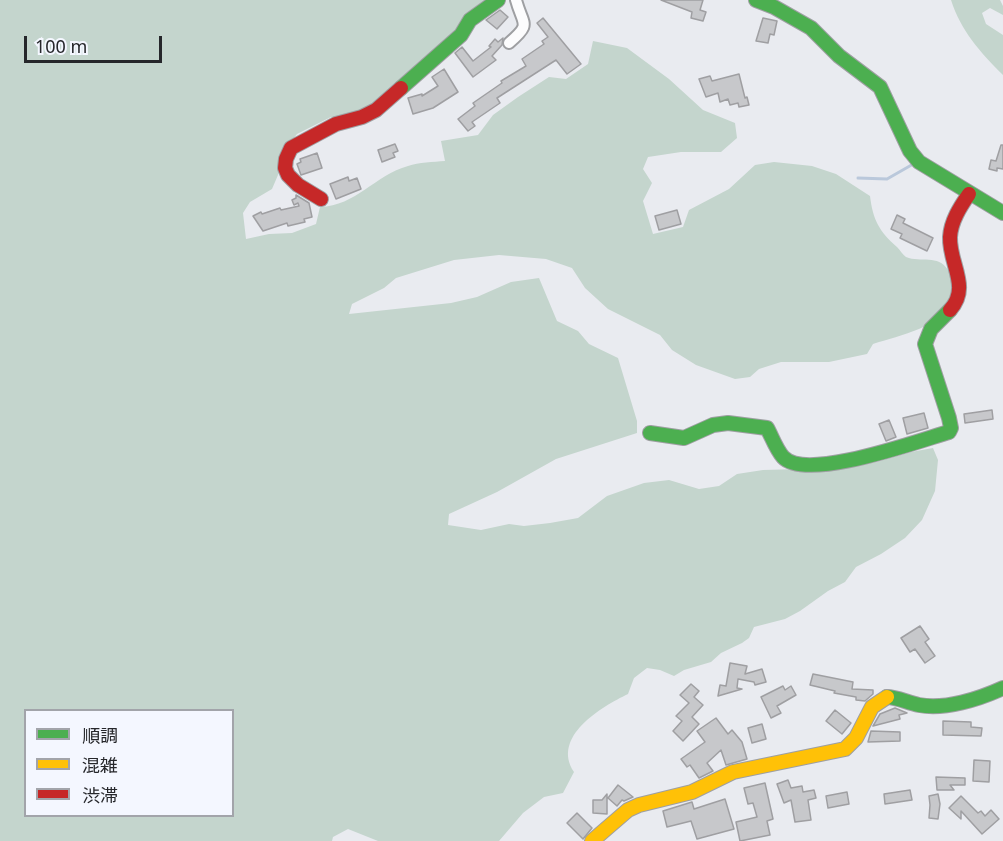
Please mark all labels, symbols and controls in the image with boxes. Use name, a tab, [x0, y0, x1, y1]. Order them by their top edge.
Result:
scale bar	[27, 24, 165, 62]
text: 100 m	[35, 34, 87, 58]
legend	[24, 709, 234, 817]
text: 順調	[82, 723, 118, 747]
text: 混雑	[82, 753, 118, 777]
text: 渋滞	[82, 783, 118, 807]

